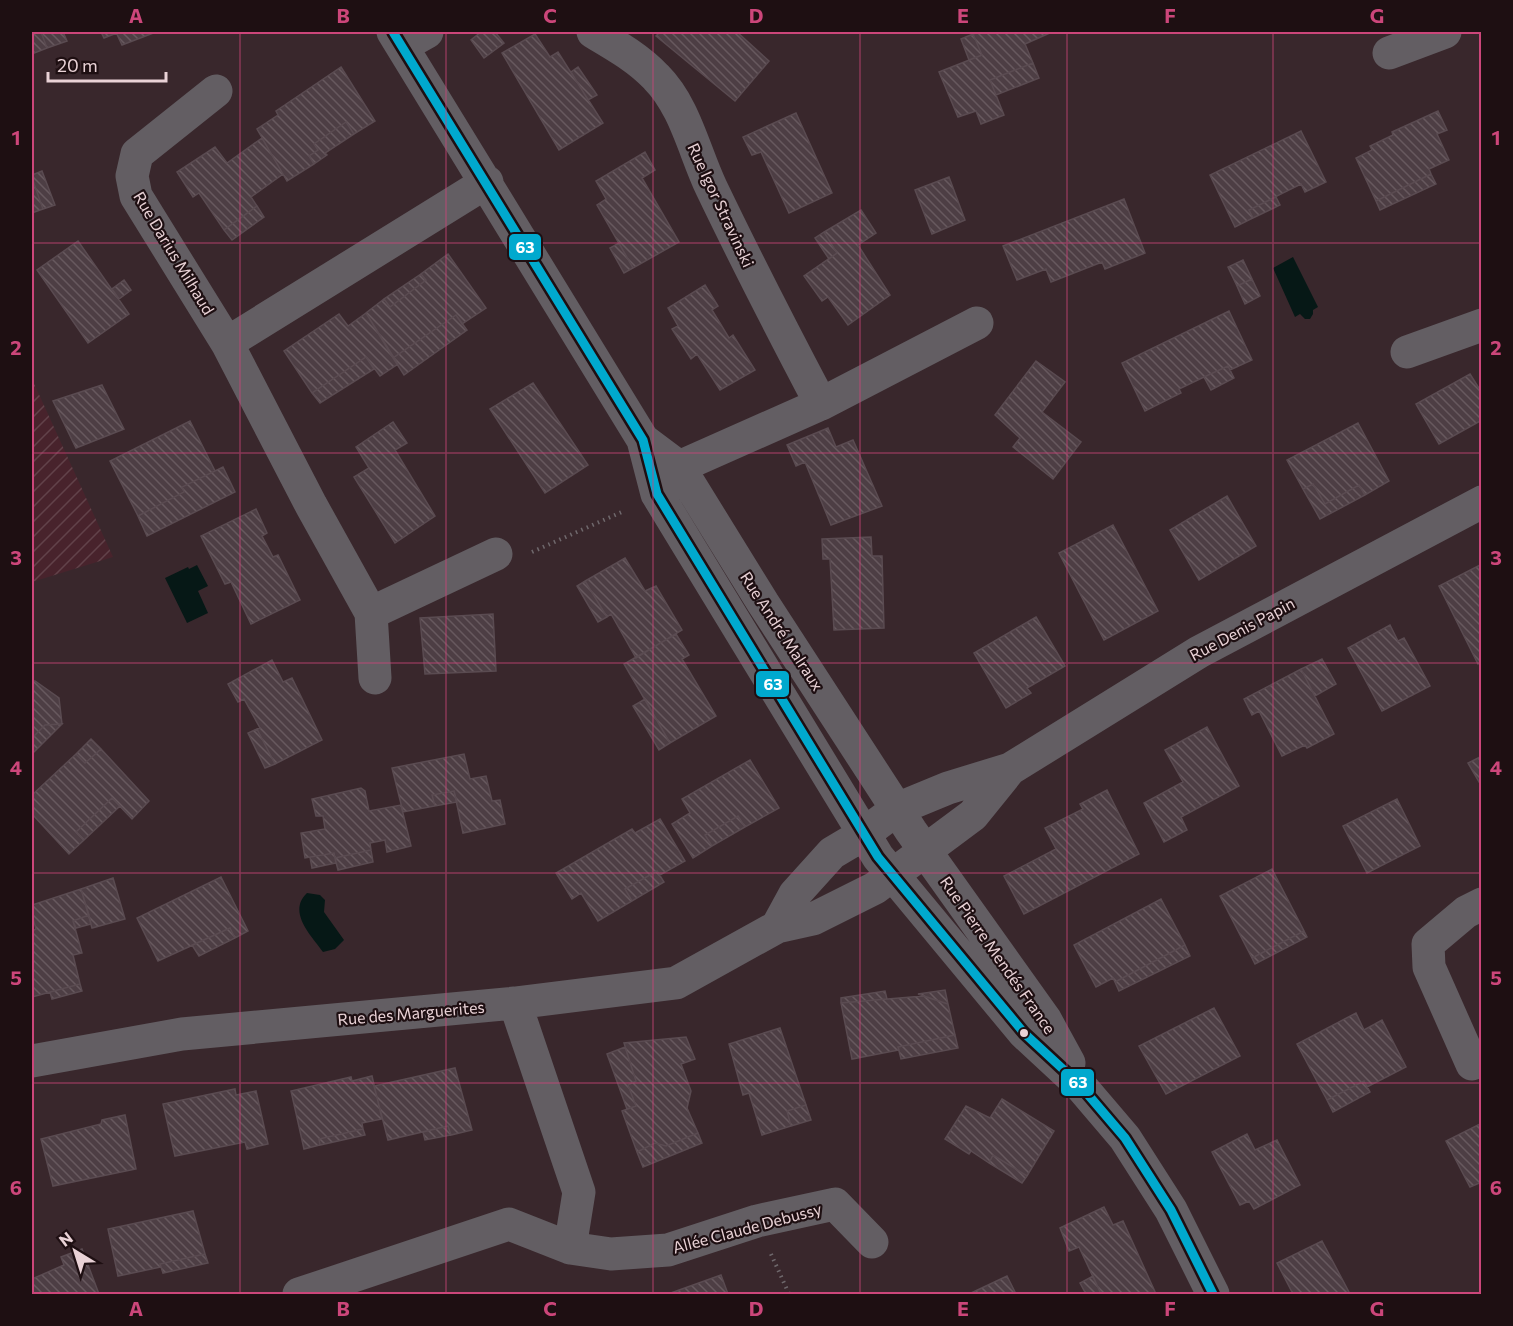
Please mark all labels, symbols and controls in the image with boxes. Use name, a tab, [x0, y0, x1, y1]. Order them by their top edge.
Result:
text: A	[129, 3, 143, 27]
text: B	[336, 3, 350, 27]
text: C	[543, 3, 557, 27]
text: D	[749, 3, 763, 27]
text: E	[957, 3, 969, 27]
text: F	[1164, 3, 1176, 27]
text: G	[1370, 3, 1384, 27]
scale bar	[48, 45, 166, 83]
text: 20 m	[57, 54, 98, 76]
text: 1	[11, 125, 21, 149]
text: 1	[1491, 125, 1501, 149]
street label: Rue Igor Stravinski	[684, 140, 759, 270]
street label: Rue Darius Milhaud	[130, 188, 219, 318]
line badge: 63	[508, 233, 542, 261]
text: 63	[515, 237, 535, 256]
text: 2	[10, 335, 22, 359]
text: 2	[1490, 335, 1502, 359]
text: 3	[10, 545, 22, 569]
text: 3	[1490, 545, 1502, 569]
street label: Rue André Malraux	[737, 568, 828, 694]
street label: Rue Denis Papin	[1186, 593, 1297, 664]
line badge: 63	[755, 670, 790, 698]
text: 63	[763, 674, 783, 693]
text: 4	[10, 755, 22, 779]
text: 4	[1490, 755, 1502, 779]
street label: Rue Pierre Mendés France	[937, 872, 1060, 1037]
text: 5	[10, 965, 22, 989]
text: 5	[1490, 965, 1502, 989]
street label: Rue des Marguerites	[337, 997, 485, 1028]
unlabelled marker	[1018, 1027, 1030, 1039]
line badge: 63	[1060, 1068, 1095, 1097]
text: 63	[1068, 1072, 1088, 1091]
text: 6	[10, 1175, 22, 1199]
text: 6	[1490, 1175, 1502, 1199]
street label: Allée Claude Debussy	[670, 1198, 823, 1257]
north arrow	[45, 1221, 105, 1281]
text: N	[55, 1228, 76, 1250]
text: A	[129, 1296, 143, 1320]
text: B	[336, 1296, 350, 1320]
text: C	[543, 1296, 557, 1320]
text: D	[749, 1296, 763, 1320]
text: E	[957, 1296, 969, 1320]
text: F	[1164, 1296, 1176, 1320]
text: G	[1370, 1296, 1384, 1320]

